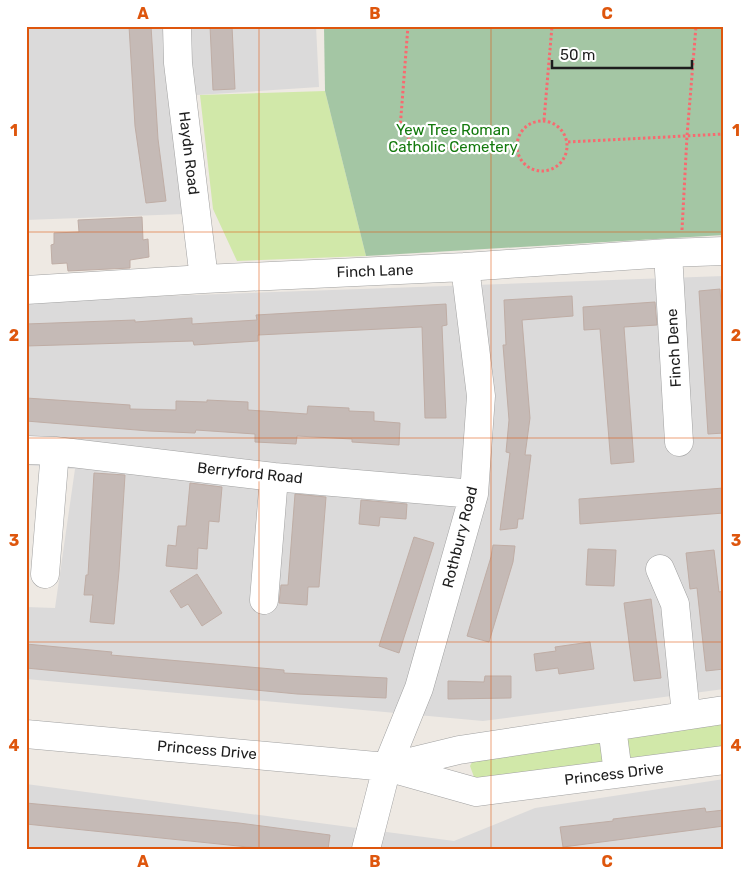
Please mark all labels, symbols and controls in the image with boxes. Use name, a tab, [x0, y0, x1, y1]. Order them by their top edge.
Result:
text: A	[137, 4, 149, 23]
text: B	[369, 4, 381, 23]
text: C	[601, 4, 613, 23]
scale bar	[552, 38, 692, 70]
text: 50 m	[560, 46, 595, 64]
street label: Haydn Road	[175, 110, 203, 196]
text: 1	[10, 121, 18, 140]
park label: Yew Tree Roman Catholic Cemetery	[388, 121, 518, 156]
text: 1	[732, 121, 740, 140]
street label: Finch Lane	[336, 261, 414, 281]
street label: Finch Dene	[663, 308, 685, 388]
text: 2	[9, 326, 19, 345]
text: 2	[731, 326, 741, 345]
street label: Berryford Road	[196, 459, 304, 487]
street label: Rothbury Road	[439, 484, 481, 590]
text: 3	[9, 531, 19, 550]
text: 3	[731, 531, 741, 550]
text: 4	[9, 736, 20, 755]
text: 4	[731, 736, 742, 755]
street label: Princess Drive	[156, 737, 258, 763]
street label: Princess Drive	[563, 759, 665, 789]
text: A	[137, 852, 149, 871]
text: B	[369, 852, 381, 871]
text: C	[601, 852, 613, 871]

